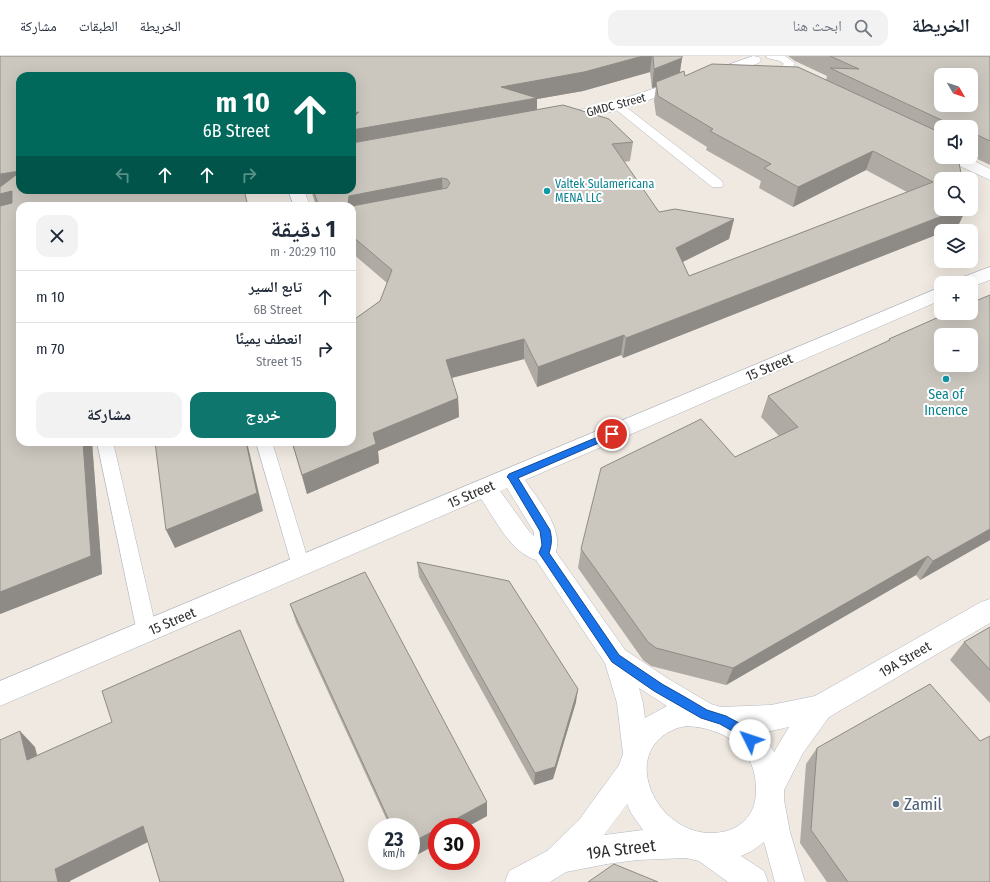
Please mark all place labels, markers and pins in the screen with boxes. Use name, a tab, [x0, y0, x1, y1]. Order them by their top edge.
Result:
place label: Valtek Sulamericana MENA LLC	[555, 177, 654, 205]
marker: Valtek Sulamericana MENA LLC	[542, 186, 552, 196]
marker: Sea of Incence	[941, 374, 951, 384]
place label: Sea of Incence	[924, 386, 968, 419]
pin	[595, 417, 629, 451]
place label: Zamil	[904, 794, 942, 815]
marker: Zamil	[891, 799, 901, 809]

